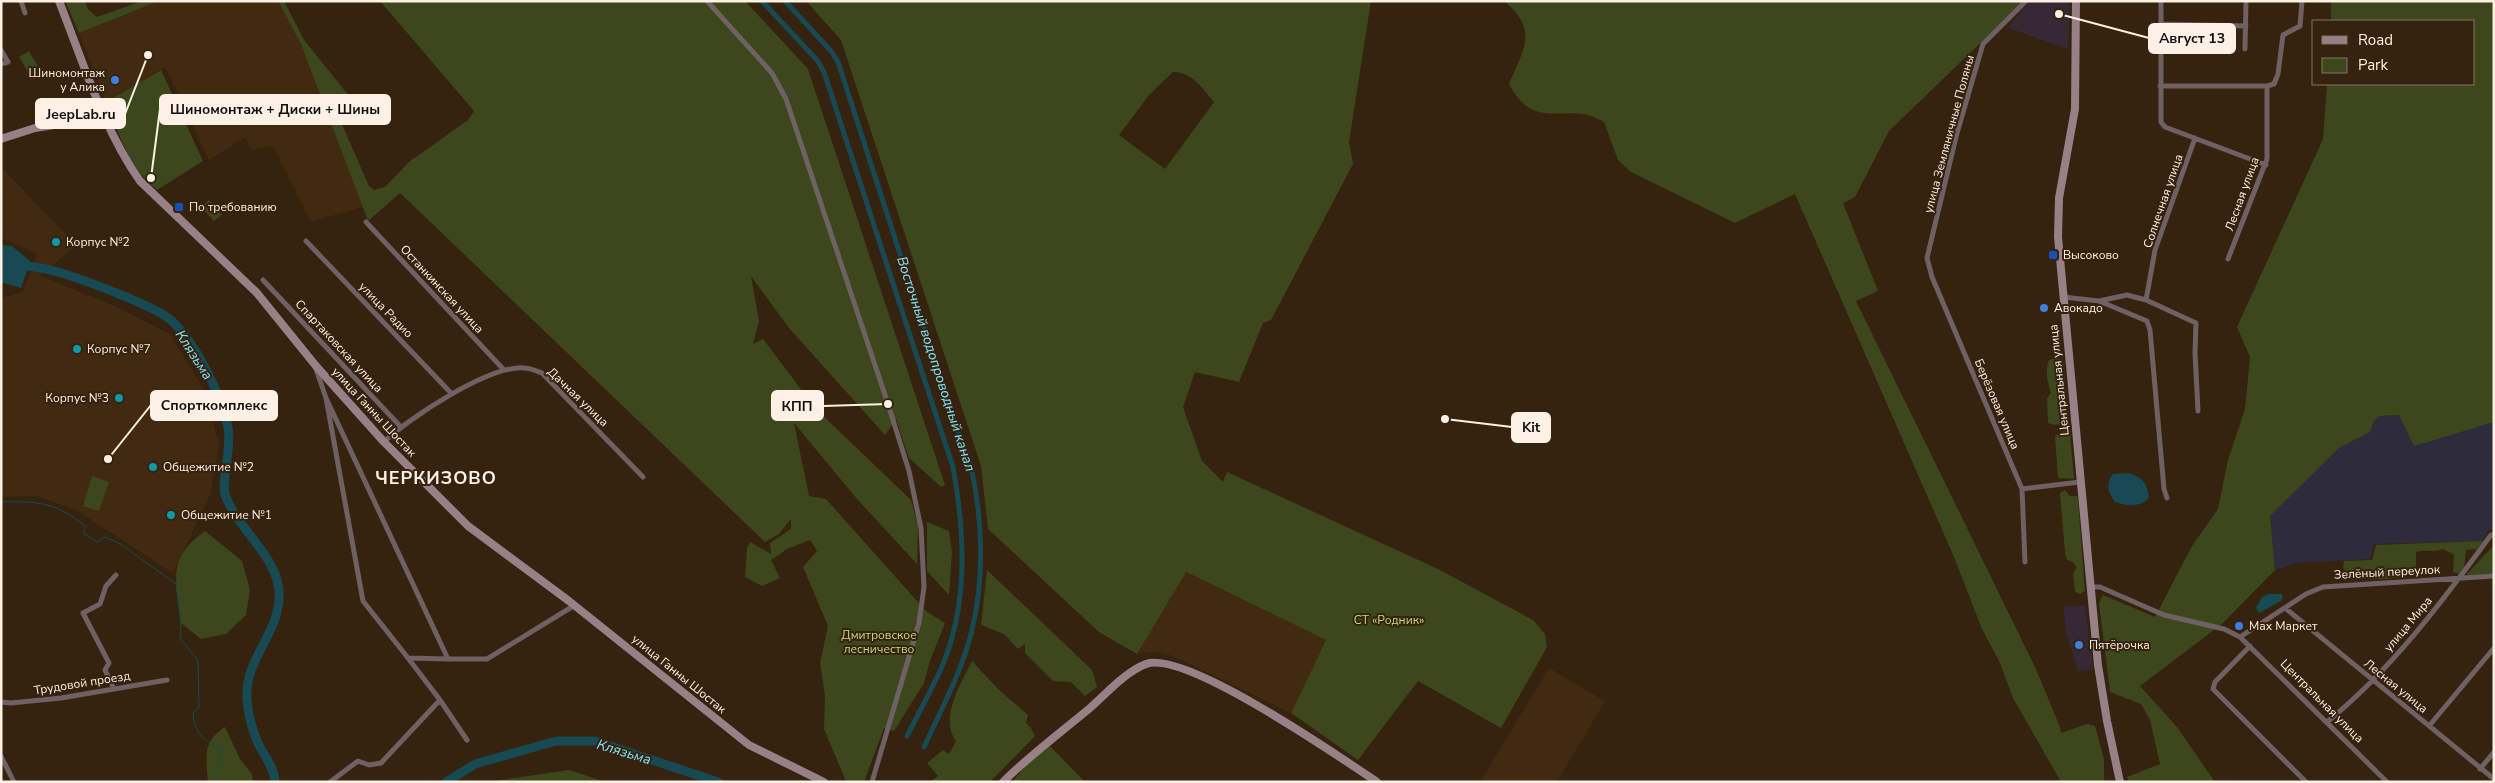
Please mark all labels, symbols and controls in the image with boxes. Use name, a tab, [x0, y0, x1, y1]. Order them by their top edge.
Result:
legend	[2312, 20, 2475, 85]
callout: Август 13	[2149, 24, 2235, 53]
text: Август 13	[2159, 29, 2225, 48]
text: Road	[2358, 30, 2393, 50]
street label: улица Земляничные Поляны	[1920, 53, 1978, 215]
text: Park	[2358, 55, 2388, 75]
place label: Шиномонтаж у Алика	[29, 65, 106, 95]
marker: Шиномонтаж у Алика	[109, 74, 121, 86]
callout: Шиномонтаж + Диски + Шины	[160, 95, 390, 124]
callout: JeepLab.ru	[36, 99, 125, 128]
text: Шиномонтаж + Диски + Шины	[170, 100, 380, 119]
text: JeepLab.ru	[45, 105, 116, 124]
street label: Солнечная улица	[2139, 152, 2187, 250]
street label: Лесная улица	[2221, 155, 2263, 233]
place label: По требованию	[189, 199, 277, 215]
marker: По требованию	[173, 201, 185, 213]
place label: Корпус №2	[66, 234, 130, 250]
marker: Корпус №2	[50, 236, 62, 248]
street label: Останкинская улица	[397, 241, 487, 337]
place label: Высоково	[2063, 247, 2119, 263]
marker: Высоково	[2047, 249, 2059, 261]
water label: Восточный водопроводный канал	[892, 254, 980, 474]
street label: улица Радио	[355, 279, 417, 341]
street label: Спартаковская улица	[292, 296, 386, 396]
place label: Авокадо	[2054, 300, 2103, 316]
marker: Авокадо	[2038, 302, 2050, 314]
street label: Центральная улица	[2045, 324, 2073, 436]
water label: Клязьма	[171, 326, 217, 384]
place label: Корпус №7	[87, 341, 151, 357]
marker: Корпус №7	[71, 343, 83, 355]
street label: Берёзовая улица	[1971, 356, 2023, 452]
street label: улица Ганны Шостак	[328, 364, 420, 461]
street label: Дачная улица	[544, 364, 612, 430]
place label: Корпус №3	[45, 390, 109, 406]
callout: Спорткомплекс	[151, 391, 277, 420]
callout: КПП	[772, 391, 823, 420]
marker: Корпус №3	[113, 392, 125, 404]
text: Спорткомплекс	[161, 396, 267, 415]
text: КПП	[782, 397, 812, 416]
callout: Kit	[1512, 413, 1550, 442]
text: Kit	[1522, 418, 1541, 437]
place label: Общежитие №2	[163, 459, 254, 475]
marker: Общежитие №2	[147, 461, 159, 473]
district label: ЧЕРКИЗОВО	[375, 466, 497, 490]
place label: Общежитие №1	[181, 507, 272, 523]
marker: Общежитие №1	[165, 509, 177, 521]
street label: Зелёный переулок	[2333, 561, 2441, 583]
street label: улица Мира	[2380, 593, 2436, 655]
park label: СТ «Родник»	[1354, 612, 1424, 628]
place label: Мах Маркет	[2249, 618, 2318, 634]
marker: Мах Маркет	[2233, 620, 2245, 632]
park label: Дмитровское лесничество	[841, 627, 917, 657]
street label: улица Ганны Шостак	[628, 631, 730, 717]
place label: Пятёрочка	[2089, 637, 2150, 653]
marker: Пятёрочка	[2073, 639, 2085, 651]
street label: Лесная улица	[2361, 655, 2431, 717]
street label: Центральная улица	[2277, 656, 2367, 746]
street label: Трудовой проезд	[33, 667, 131, 699]
water label: Клязьма	[595, 735, 653, 769]

